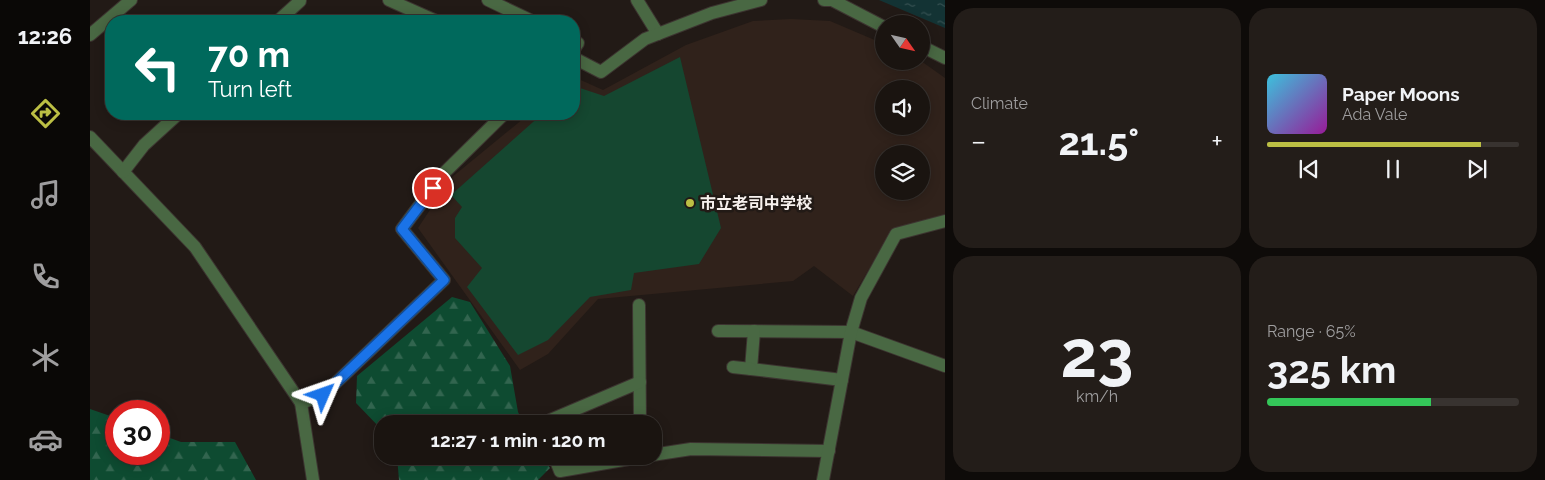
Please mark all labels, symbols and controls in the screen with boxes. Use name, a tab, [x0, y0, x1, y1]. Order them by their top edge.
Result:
north arrow	[875, 15, 930, 70]
map controls	[875, 15, 930, 200]
text: 12:26	[18, 23, 72, 49]
text: 70 m	[208, 34, 290, 75]
icon: left	[125, 35, 190, 100]
text: Turn left	[208, 76, 292, 102]
button: sound	[875, 80, 930, 135]
text: Paper Moons	[1342, 83, 1460, 105]
text: Climate	[971, 94, 1028, 113]
icon: directions	[28, 96, 63, 131]
text: Ada Vale	[1342, 105, 1407, 124]
text: 21.5°	[1058, 119, 1139, 164]
text: −	[971, 125, 986, 158]
text: +	[1211, 125, 1223, 158]
button: layers	[875, 145, 930, 200]
icon: previous	[1295, 155, 1323, 183]
icon: pause	[1379, 155, 1407, 183]
icon: next	[1463, 155, 1491, 183]
pin	[412, 167, 454, 209]
icon: arrive	[419, 174, 447, 202]
icon: music	[28, 177, 63, 212]
place label: 市立老司中学校	[700, 194, 812, 213]
marker: 市立老司中学校	[684, 197, 696, 209]
icon: phone	[28, 259, 63, 294]
text: 23	[1061, 316, 1133, 392]
text: Range · 65%	[1267, 322, 1356, 341]
icon: climate	[28, 340, 63, 375]
text: 325 km	[1267, 347, 1396, 392]
position arrow	[296, 368, 348, 420]
text: km/h	[1076, 387, 1118, 406]
speed limit sign: 30	[105, 400, 170, 465]
icon: car	[28, 422, 63, 457]
text: 12:27 · 1 min · 120 m	[431, 429, 605, 451]

